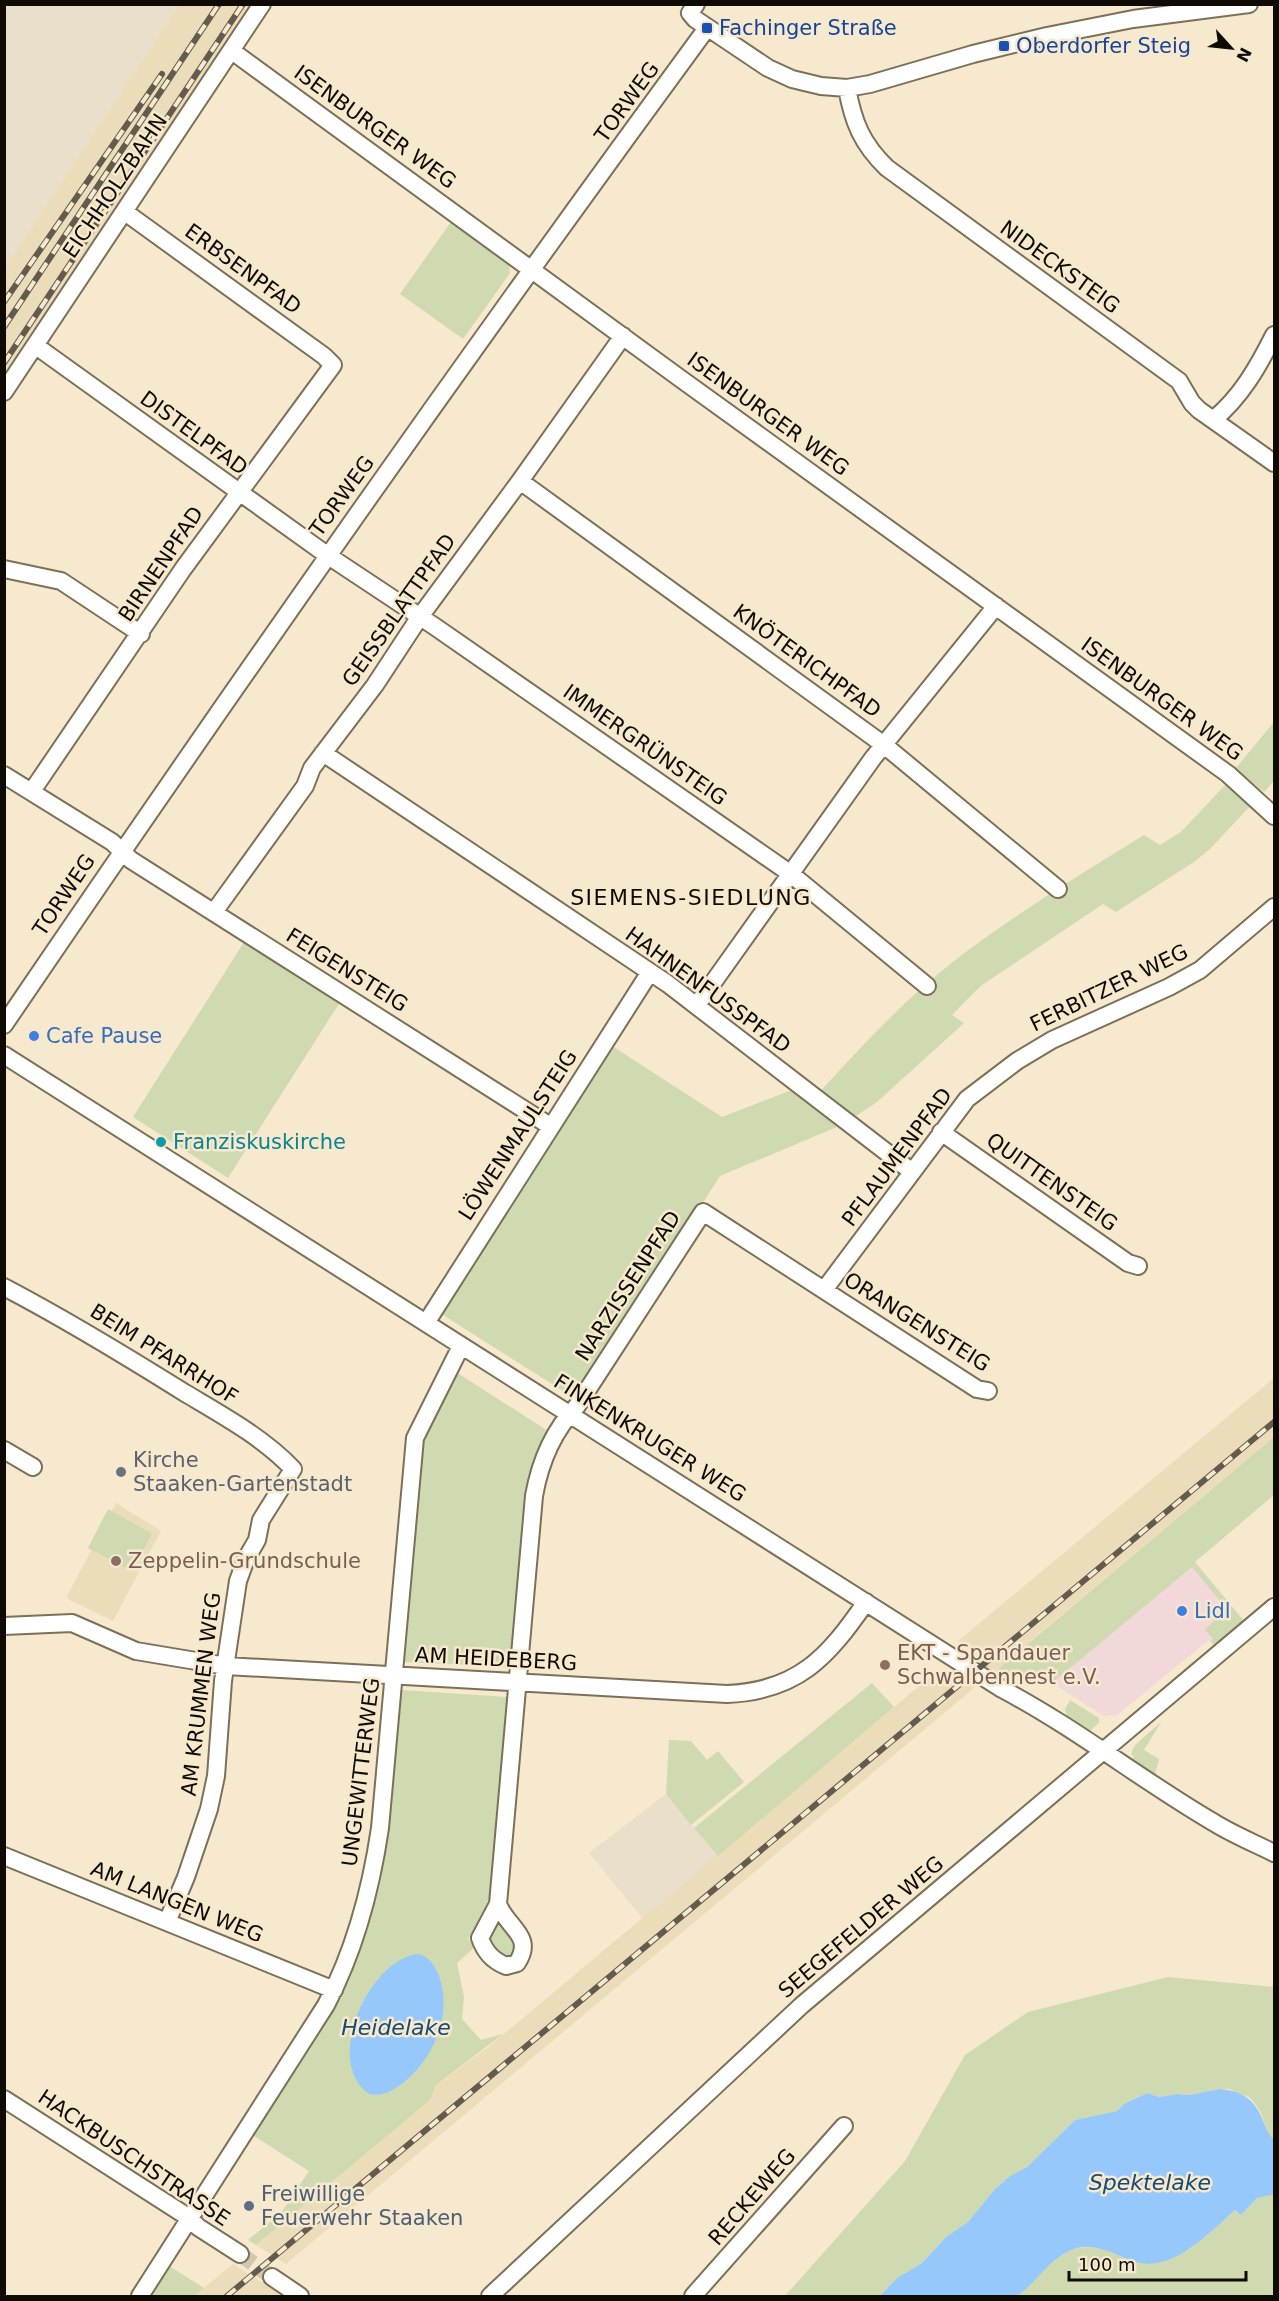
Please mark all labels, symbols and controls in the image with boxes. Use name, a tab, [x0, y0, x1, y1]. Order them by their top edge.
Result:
place label: Fachinger Straße	[719, 16, 897, 40]
north arrow	[1201, 18, 1261, 78]
marker: Fachinger Straße	[700, 21, 714, 35]
place label: Oberdorfer Steig	[1016, 34, 1191, 58]
marker: Oberdorfer Steig	[997, 39, 1011, 53]
text: N	[1232, 44, 1255, 65]
street label: TORWEG	[589, 57, 664, 148]
street label: ISENBURGER WEG	[289, 60, 461, 194]
street label: EICHHOLZBAHN	[58, 109, 172, 263]
street label: NIDECKSTEIG	[996, 216, 1124, 318]
street label: ERBSENPFAD	[180, 219, 306, 319]
street label: ISENBURGER WEG	[682, 347, 854, 481]
street label: DISTELPFAD	[136, 386, 252, 480]
street label: TORWEG	[304, 451, 379, 542]
street label: BIRNENPFAD	[114, 502, 208, 626]
street label: GEISSBLATTPFAD	[337, 529, 461, 691]
street label: KNÖTERICHPFAD	[728, 599, 886, 723]
street label: ISENBURGER WEG	[1076, 632, 1248, 766]
street label: IMMERGRÜNSTEIG	[559, 679, 732, 811]
street label: TORWEG	[27, 850, 100, 941]
district label: SIEMENS-SIEDLUNG	[570, 885, 812, 910]
street label: HAHNENFUSSPFAD	[621, 922, 795, 1058]
street label: FEIGENSTEIG	[282, 923, 412, 1017]
street label: FERBITZER WEG	[1026, 939, 1192, 1037]
place label: Cafe Pause	[46, 1024, 162, 1048]
marker: Cafe Pause	[27, 1029, 41, 1043]
street label: LÖWENMAULSTEIG	[453, 1045, 582, 1225]
street label: PFLAUMENPFAD	[837, 1083, 957, 1231]
street label: QUITTENSTEIG	[982, 1128, 1122, 1236]
place label: Franziskuskirche	[173, 1130, 346, 1154]
marker: Franziskuskirche	[154, 1135, 168, 1149]
street label: NARZISSENPFAD	[570, 1206, 686, 1366]
street label: ORANGENSTEIG	[840, 1267, 994, 1377]
street label: BEIM PFARRHOF	[86, 1299, 242, 1409]
street label: FINKENKRUGER WEG	[550, 1369, 750, 1507]
place label: Kirche Staaken-Gartenstadt	[133, 1448, 352, 1496]
marker: Kirche Staaken-Gartenstadt	[114, 1465, 128, 1479]
place label: Zeppelin-Grundschule	[128, 1549, 361, 1573]
marker: Zeppelin-Grundschule	[109, 1554, 123, 1568]
street label: AM KRUMMEN WEG	[177, 1591, 225, 1797]
place label: Lidl	[1194, 1599, 1231, 1623]
marker: Lidl	[1175, 1604, 1189, 1618]
place label: EKT - Spandauer Schwalbennest e.V.	[897, 1641, 1101, 1689]
street label: AM HEIDEBERG	[414, 1643, 578, 1675]
marker: EKT - Spandauer Schwalbennest e.V.	[878, 1658, 892, 1672]
street label: UNGEWITTERWEG	[338, 1676, 384, 1868]
street label: SEEGEFELDER WEG	[774, 1851, 948, 2003]
street label: AM LANGEN WEG	[87, 1856, 267, 1948]
water label: Heidelake	[341, 2015, 451, 2040]
street label: HACKBUSCHSTRASSE	[34, 2085, 234, 2231]
street label: RECKEWEG	[704, 2144, 800, 2250]
water label: Spektelake	[1089, 2170, 1211, 2195]
place label: Freiwillige Feuerwehr Staaken	[261, 2182, 463, 2230]
marker: Freiwillige Feuerwehr Staaken	[242, 2199, 256, 2213]
scale bar	[1069, 2244, 1246, 2282]
text: 100 m	[1078, 2254, 1136, 2275]

